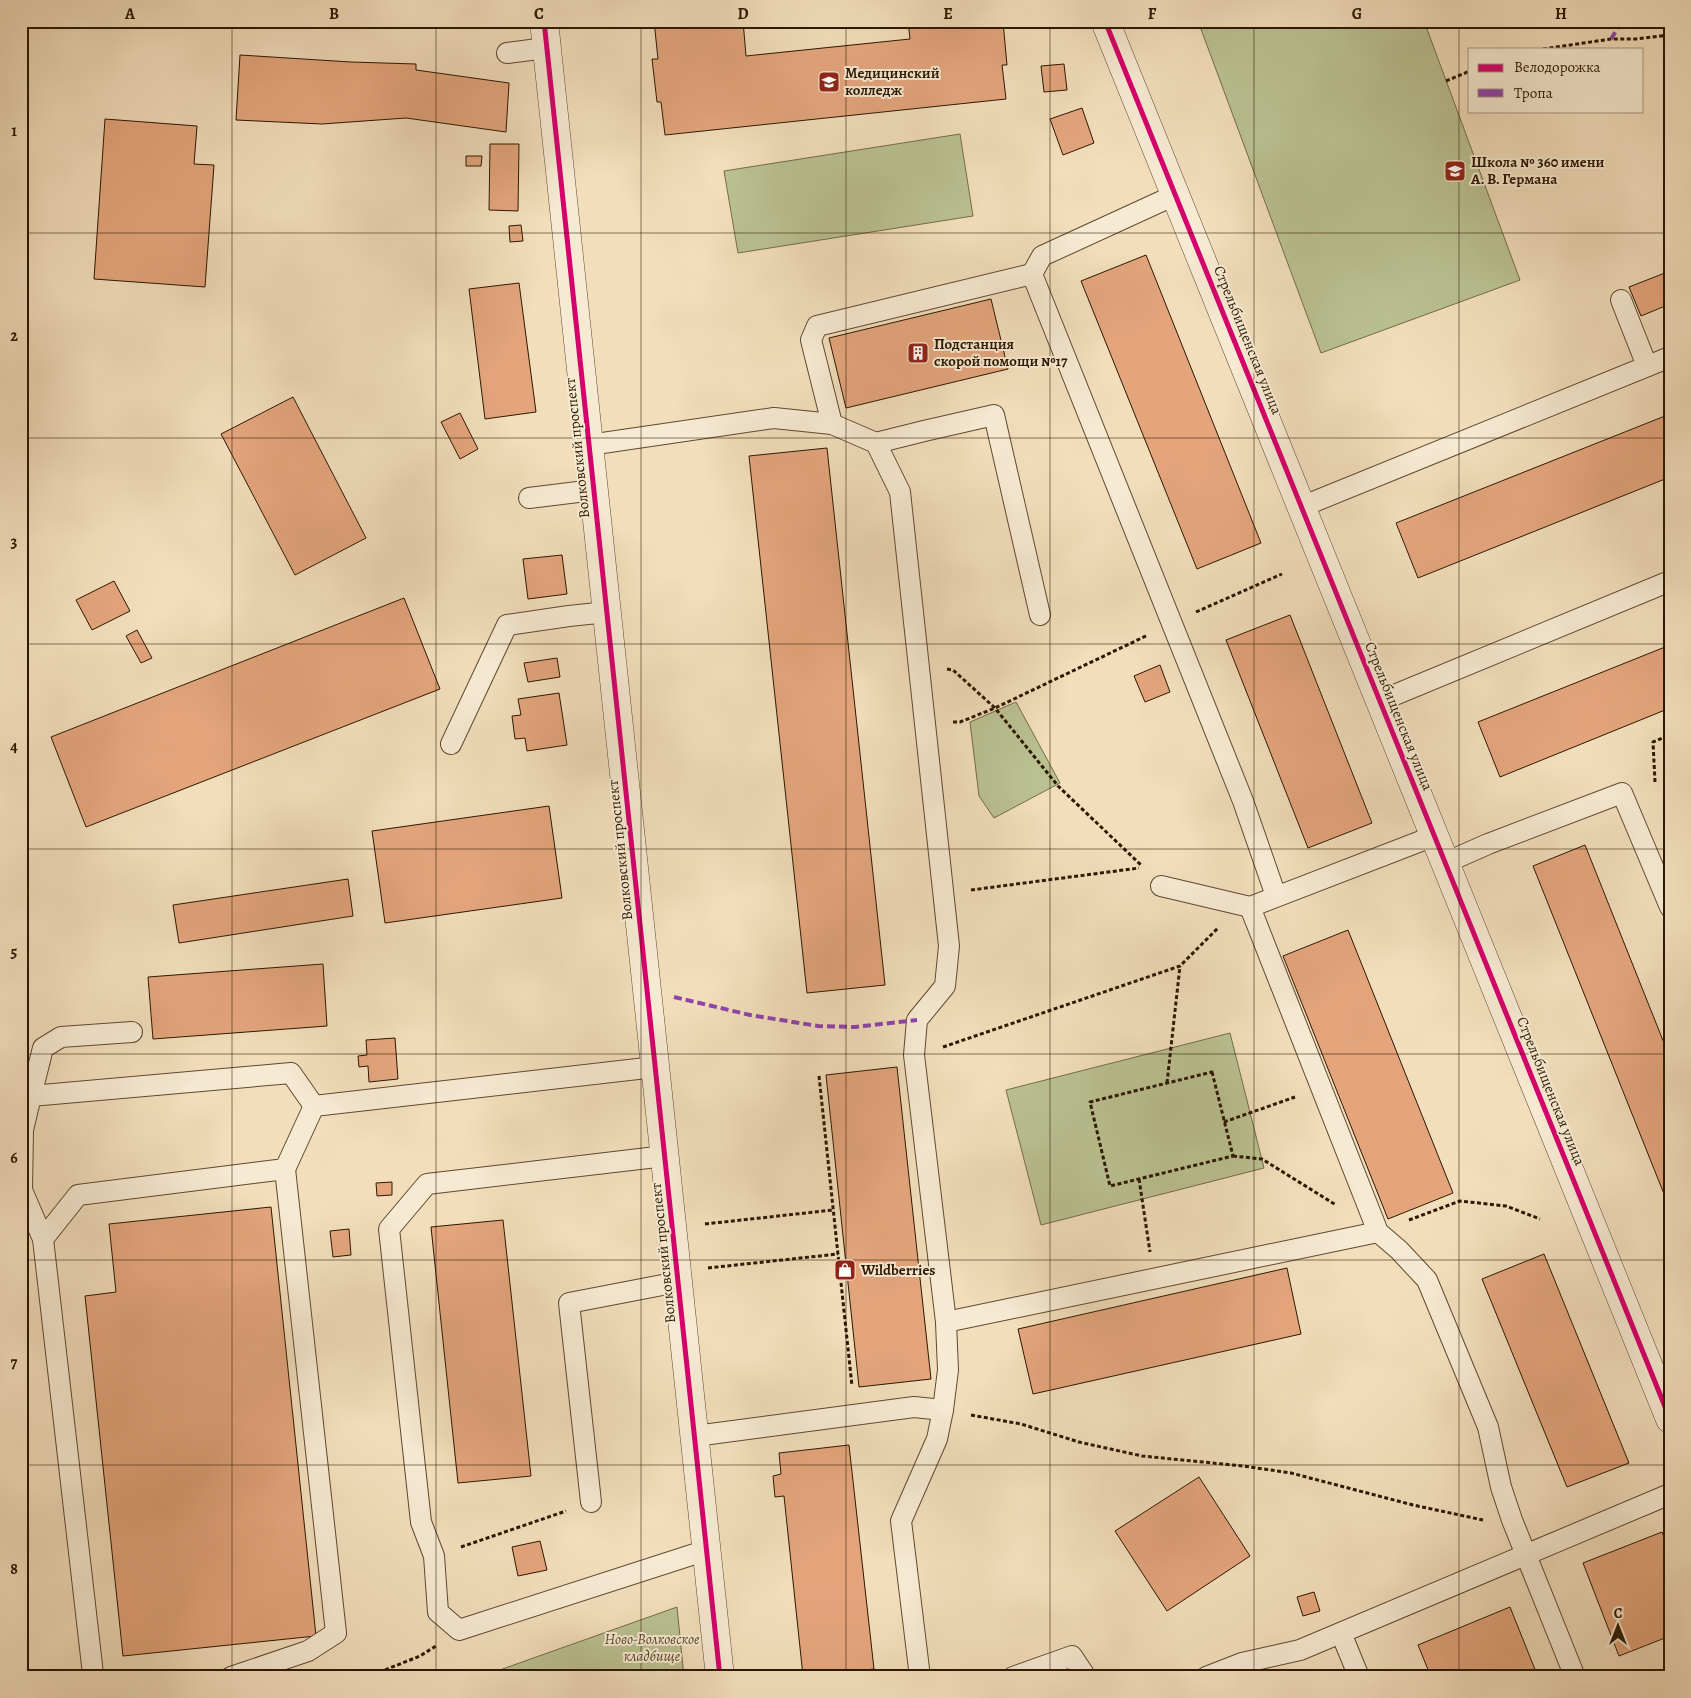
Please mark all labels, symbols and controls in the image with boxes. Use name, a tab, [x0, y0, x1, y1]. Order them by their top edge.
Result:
text: A	[124, 3, 136, 25]
text: B	[329, 3, 339, 25]
text: C	[534, 3, 544, 25]
text: D	[737, 3, 749, 25]
text: E	[943, 3, 953, 25]
text: F	[1148, 3, 1157, 25]
text: G	[1352, 3, 1362, 25]
text: H	[1555, 3, 1567, 25]
legend	[1468, 48, 1644, 112]
text: Велодорожка	[1514, 57, 1601, 77]
place label: Медицинский колледж	[845, 63, 940, 100]
school or university icon: Медицинский колледж	[817, 70, 841, 94]
text: Тропа	[1514, 83, 1553, 103]
text: 1	[11, 120, 17, 142]
place label: Школа № 360 имени А. В. Германа	[1470, 152, 1605, 189]
school or university icon: Школа № 360 имени А. В. Германа	[1443, 159, 1467, 183]
street label: Стрельбищенская улица	[1209, 263, 1287, 417]
text: 2	[10, 325, 18, 347]
place label: Подстанция скорой помощи №17	[934, 334, 1068, 371]
building icon: Подстанция скорой помощи №17	[906, 341, 930, 365]
street label: Волковский проспект	[560, 376, 594, 519]
text: 3	[11, 531, 18, 553]
street label: Стрельбищенская улица	[1360, 639, 1438, 793]
text: 4	[10, 736, 18, 758]
street label: Волковский проспект	[603, 778, 637, 921]
text: 5	[11, 941, 18, 963]
street label: Стрельбищенская улица	[1512, 1014, 1590, 1168]
text: 6	[10, 1147, 18, 1169]
street label: Волковский проспект	[646, 1181, 680, 1324]
shop icon: Wildberries	[833, 1258, 857, 1282]
place label: Wildberries	[860, 1260, 935, 1280]
text: 7	[11, 1352, 18, 1374]
text: 8	[10, 1558, 18, 1580]
north arrow	[1594, 1600, 1644, 1650]
text: С	[1614, 1604, 1623, 1623]
park label: Ново-Волковское кладбище	[604, 1629, 700, 1666]

